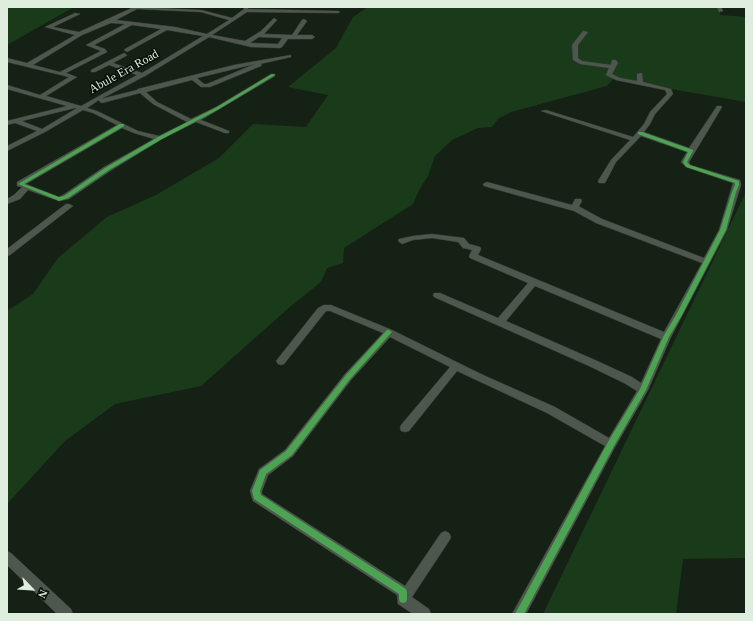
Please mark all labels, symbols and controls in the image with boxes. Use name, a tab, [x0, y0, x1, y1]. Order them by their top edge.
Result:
street label: Abule Era Road	[87, 47, 161, 97]
north arrow	[12, 569, 52, 609]
text: N	[36, 588, 50, 600]

